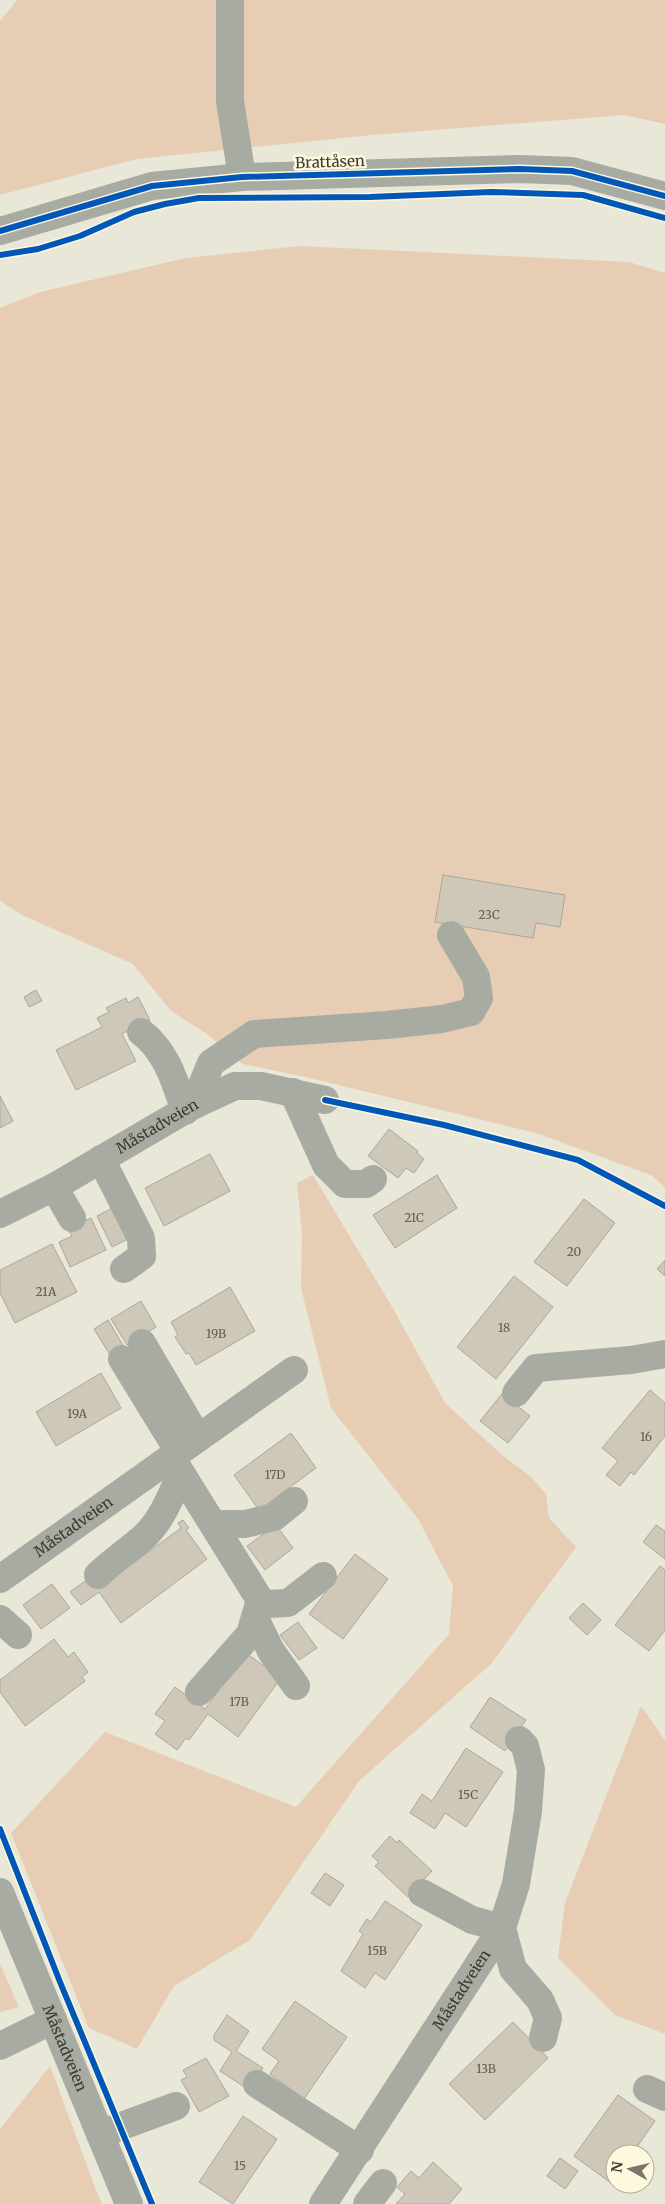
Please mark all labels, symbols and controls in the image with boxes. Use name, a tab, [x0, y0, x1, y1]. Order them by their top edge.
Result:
street label: Brattåsen	[295, 151, 365, 172]
house number: 23C	[478, 907, 500, 922]
street label: Måstadveien	[112, 1095, 202, 1158]
house number: 21C	[404, 1210, 424, 1225]
house number: 20	[567, 1244, 582, 1259]
house number: 21A	[36, 1284, 57, 1299]
house number: 18	[498, 1320, 510, 1335]
house number: 19B	[206, 1326, 226, 1341]
house number: 19A	[67, 1406, 87, 1421]
house number: 16	[640, 1429, 652, 1444]
house number: 17D	[265, 1467, 285, 1482]
street label: Måstadveien	[30, 1492, 116, 1561]
house number: 17B	[229, 1694, 249, 1709]
house number: 15C	[458, 1787, 478, 1802]
house number: 15B	[367, 1943, 387, 1958]
street label: Måstadveien	[428, 1946, 494, 2034]
street label: Måstadveien	[39, 2002, 91, 2094]
house number: 13B	[476, 2061, 496, 2076]
north arrow	[605, 2144, 655, 2194]
house number: 15	[234, 2158, 246, 2173]
text: N	[607, 2160, 627, 2174]

